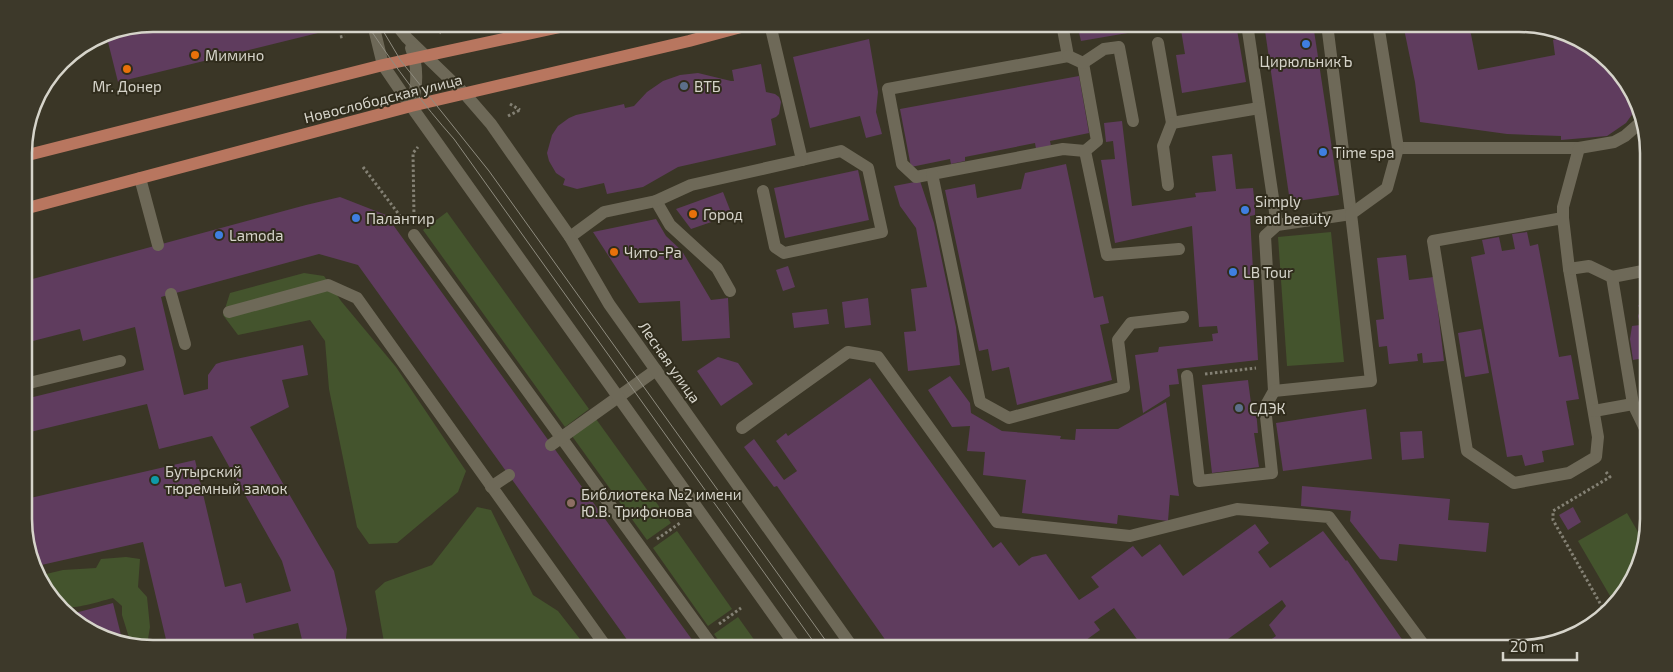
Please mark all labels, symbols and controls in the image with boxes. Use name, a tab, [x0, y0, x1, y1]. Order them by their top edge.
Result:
marker: ЦирюльникЪ	[1300, 38, 1312, 50]
place label: Мимино	[205, 46, 264, 64]
marker: Мимино	[189, 49, 201, 61]
place label: ЦирюльникЪ	[1260, 52, 1352, 70]
marker: Mr. Донер	[121, 63, 133, 75]
street label: Новослободская улица	[302, 70, 464, 127]
place label: Mr. Донер	[92, 77, 162, 95]
place label: ВТБ	[694, 77, 721, 95]
marker: ВТБ	[678, 80, 690, 92]
place label: Time spa	[1333, 143, 1395, 161]
marker: Time spa	[1317, 146, 1329, 158]
place label: Simply and beauty	[1255, 192, 1331, 227]
marker: Simply and beauty	[1239, 204, 1251, 216]
place label: Город	[703, 205, 743, 223]
marker: Город	[687, 208, 699, 220]
place label: Палантир	[366, 209, 435, 227]
marker: Палантир	[350, 212, 362, 224]
place label: Lamoda	[229, 226, 283, 244]
marker: Lamoda	[213, 229, 225, 241]
place label: Чито-Ра	[624, 243, 682, 261]
marker: Чито-Ра	[608, 246, 620, 258]
place label: LB Tour	[1243, 263, 1293, 281]
marker: LB Tour	[1227, 266, 1239, 278]
street label: Лесная улица	[634, 318, 705, 407]
place label: СДЭК	[1249, 399, 1286, 417]
marker: СДЭК	[1233, 402, 1245, 414]
place label: Бутырский тюремный замок	[165, 462, 288, 497]
marker: Бутырский тюремный замок	[149, 474, 161, 486]
place label: Библиотека №2 имени Ю.В. Трифонова	[581, 485, 742, 520]
marker: Библиотека №2 имени Ю.В. Трифонова	[565, 497, 577, 509]
scale bar	[1503, 630, 1577, 662]
text: 20 m	[1510, 637, 1544, 655]

